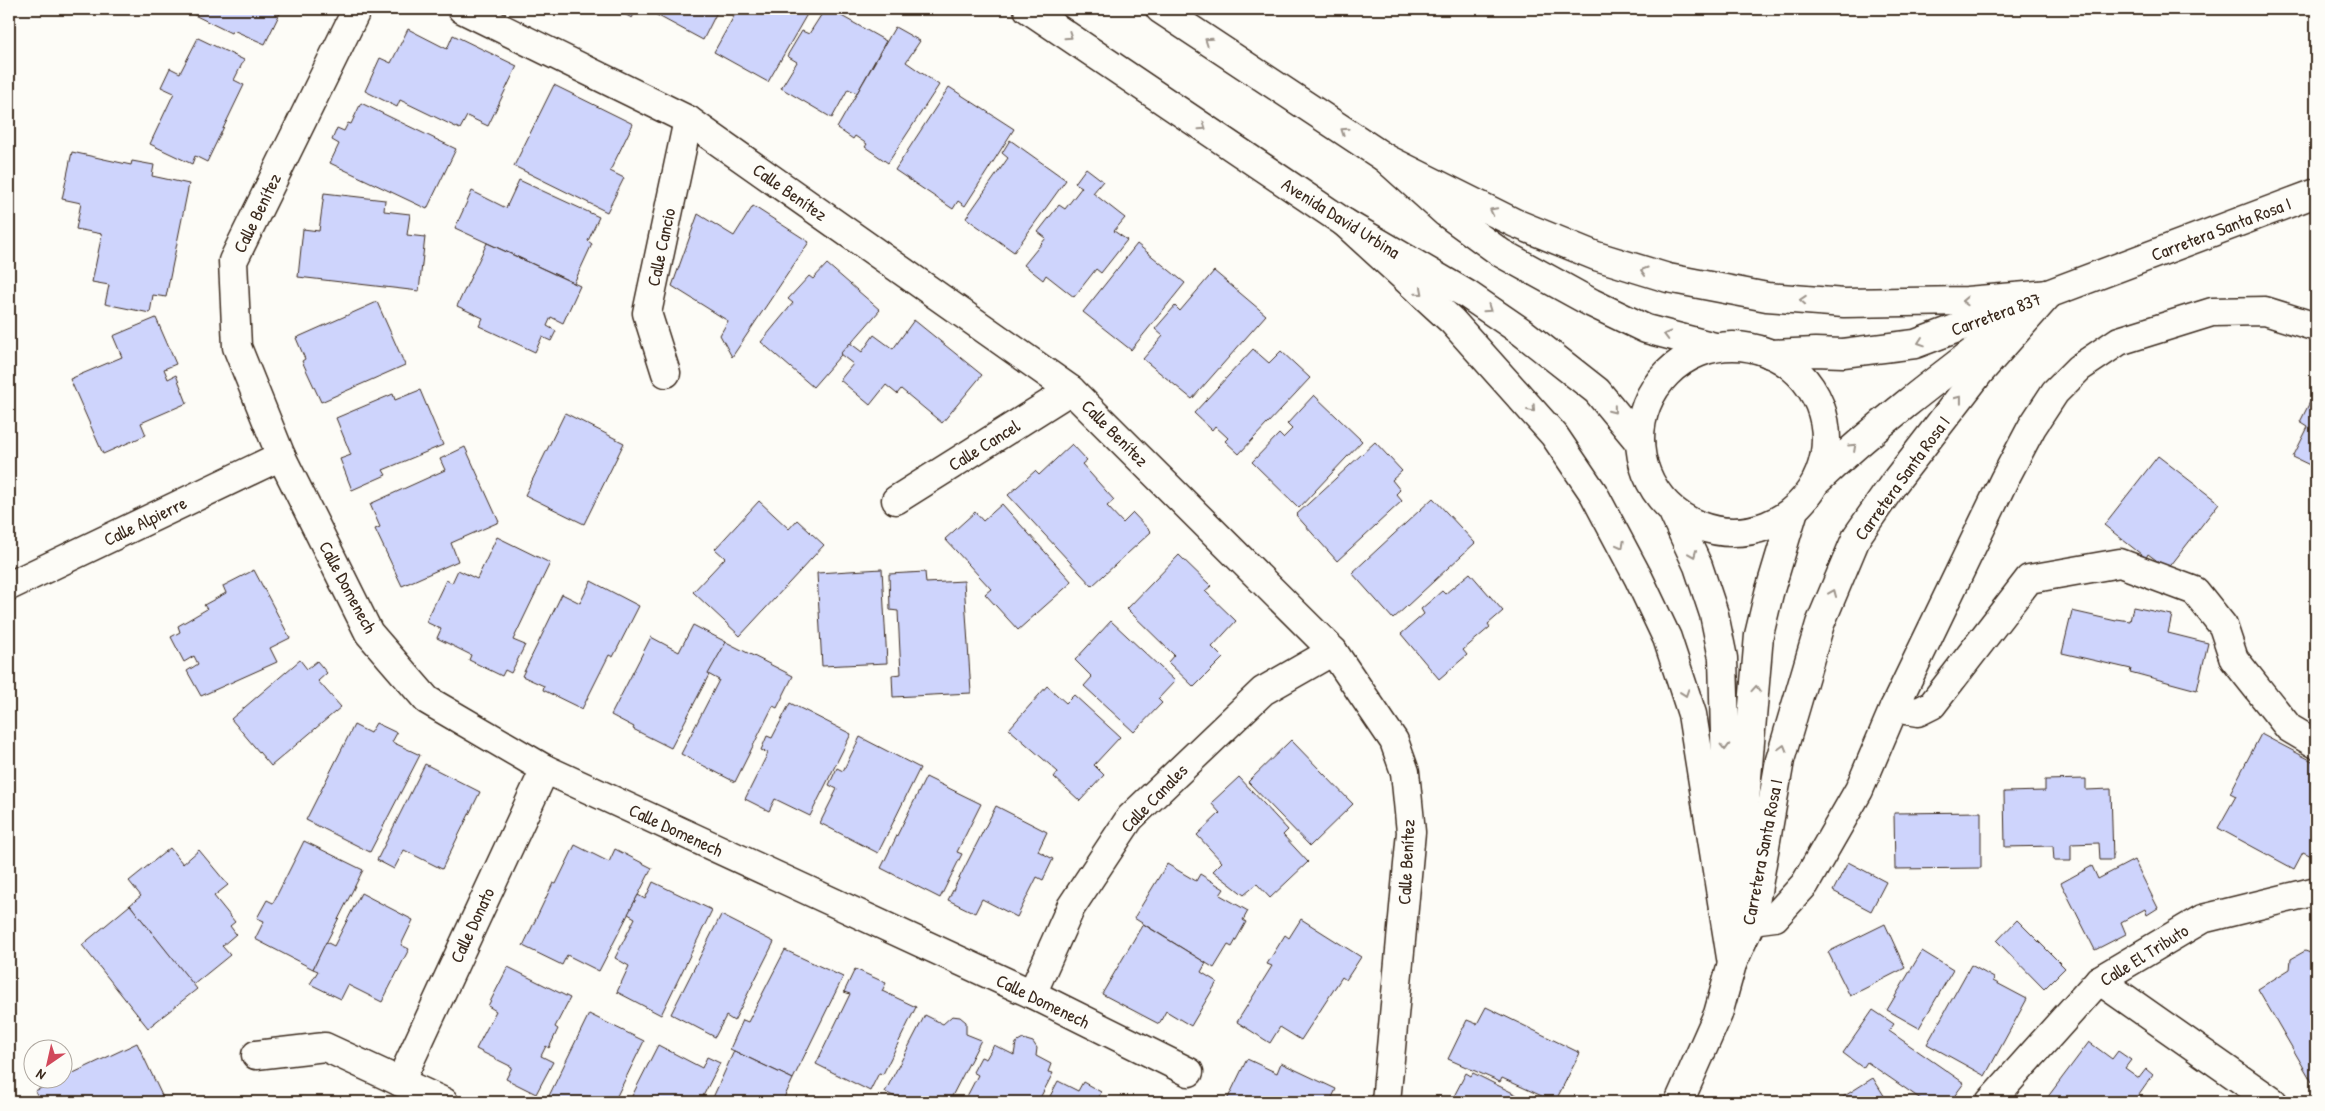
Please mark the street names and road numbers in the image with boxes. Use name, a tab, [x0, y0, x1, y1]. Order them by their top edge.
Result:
street label: Calle Benítez	[748, 157, 832, 227]
street label: Calle Benítez	[227, 169, 287, 257]
street label: Avenida David Urbina	[1277, 172, 1405, 264]
street label: Carretera Santa Rosa I	[2147, 191, 2295, 267]
street label: Calle Cancio	[641, 206, 681, 288]
street label: Carretera 837	[1947, 286, 2045, 342]
street label: Calle Benítez	[1076, 394, 1154, 472]
street label: Carretera Santa Rosa I	[1848, 411, 1956, 545]
street label: Calle Cancel	[943, 413, 1025, 477]
street label: Calle Alpierre	[99, 490, 191, 552]
street label: Calle Domenech	[313, 537, 383, 638]
street label: Calle Canales	[1115, 758, 1193, 838]
street label: Carretera Santa Rosa I	[1736, 777, 1788, 927]
street label: Calle Domenech	[625, 797, 727, 863]
street label: Calle Benítez	[1391, 818, 1421, 905]
street label: Calle Donato	[444, 883, 500, 967]
street label: Calle El Tributo	[2095, 918, 2193, 992]
street label: Calle Domenech	[992, 968, 1094, 1035]

